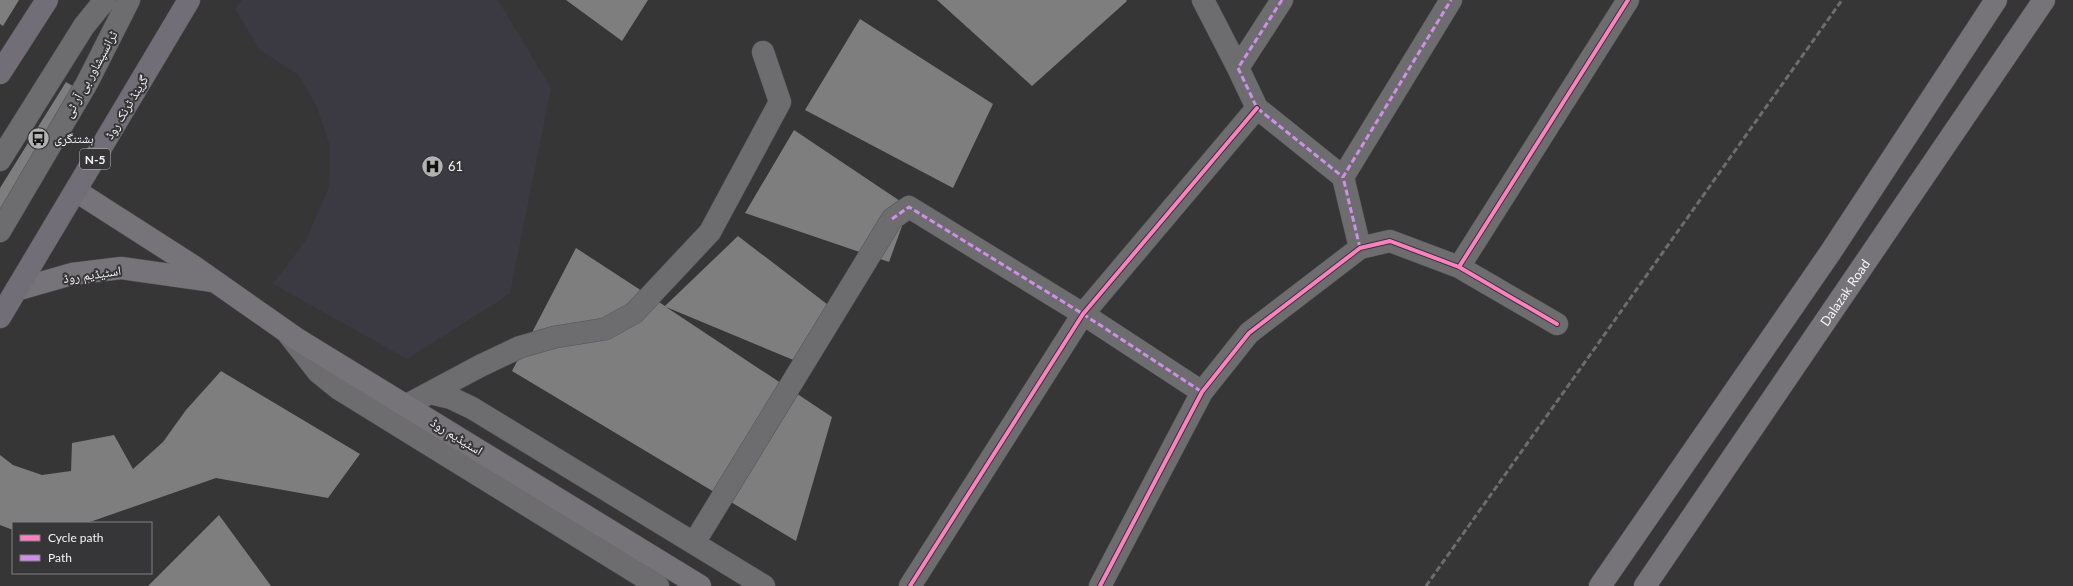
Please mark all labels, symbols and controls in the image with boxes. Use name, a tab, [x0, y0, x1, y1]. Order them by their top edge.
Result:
street label: ٹرانسپشاور بی آر ٹی	[60, 28, 121, 121]
street label: گرینڈ ٹرنک روڈ	[101, 72, 152, 142]
bus stop icon: ہشتنگری	[26, 125, 52, 151]
place label: ہشتنگری	[54, 130, 94, 147]
road number: N-5	[80, 149, 110, 169]
hospital icon: 61	[420, 153, 446, 179]
place label: 61	[448, 158, 463, 174]
street label: Dalazak Road	[1817, 256, 1873, 329]
street label: اسٹیڈیم روڈ	[62, 262, 122, 287]
street label: اسٹیڈیم روڈ	[428, 414, 486, 459]
legend	[12, 522, 152, 574]
text: Cycle path	[48, 530, 103, 545]
text: Path	[48, 550, 72, 565]

